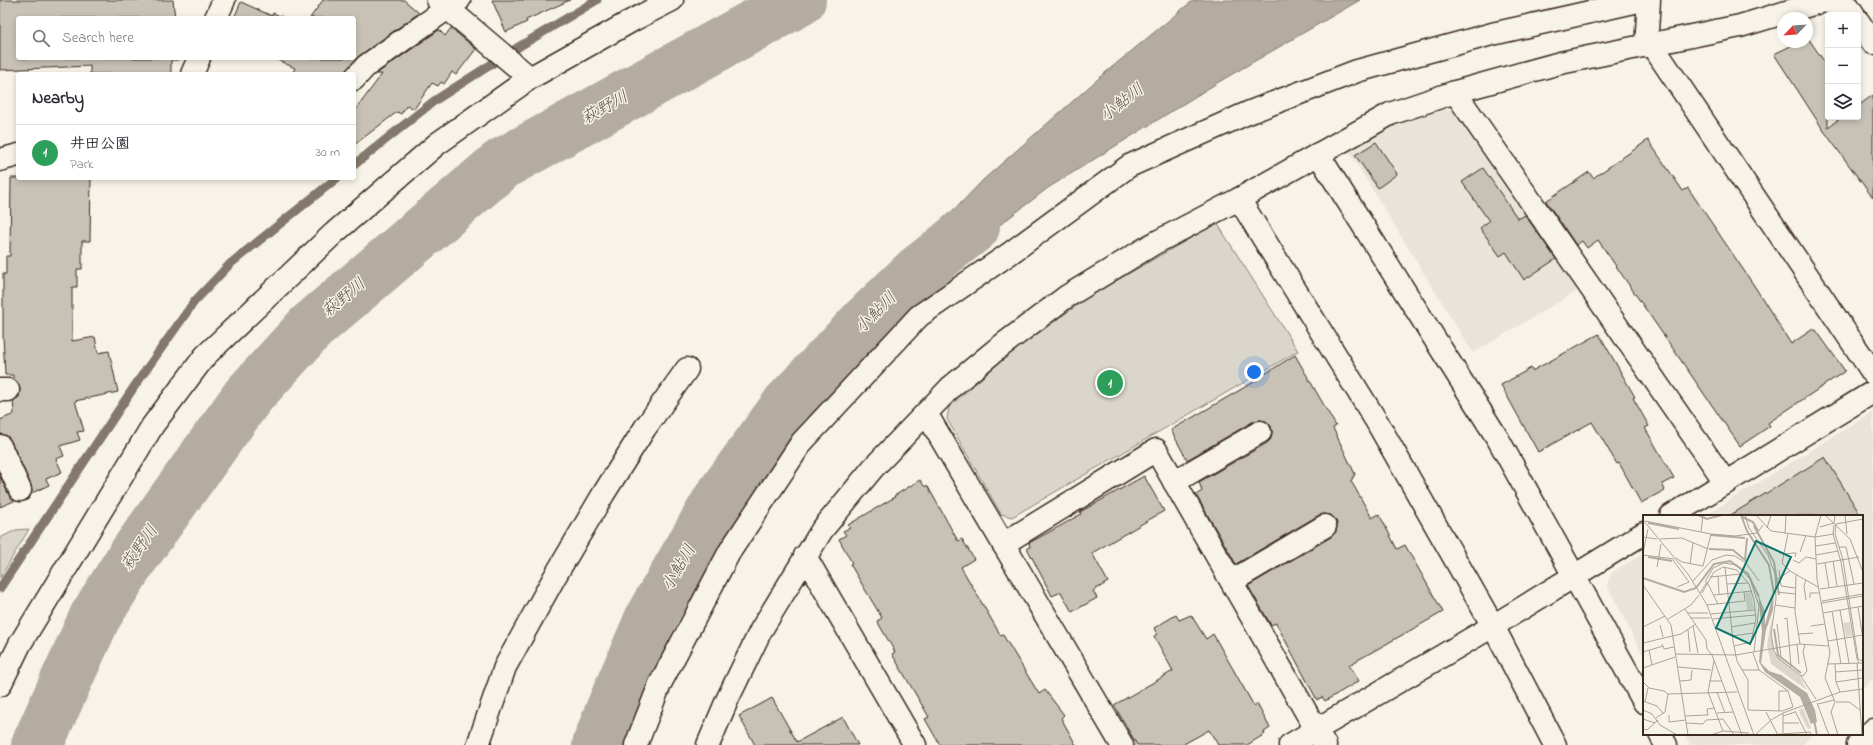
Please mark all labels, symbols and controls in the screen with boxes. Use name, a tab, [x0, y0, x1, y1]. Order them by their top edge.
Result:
north arrow	[1777, 12, 1813, 48]
map controls	[1825, 12, 1861, 120]
button: +	[1825, 12, 1861, 48]
search box	[16, 16, 356, 60]
icon: search	[30, 27, 52, 49]
text: Search here	[62, 27, 134, 49]
button: −	[1825, 48, 1861, 84]
water label: 小鮎川	[1094, 77, 1150, 129]
button: layers	[1825, 84, 1861, 120]
water label: 萩野川	[577, 85, 633, 131]
text: Nearby	[32, 86, 84, 111]
text: 井田公園	[70, 133, 130, 155]
text: 1	[43, 143, 47, 162]
text: 30 m	[316, 143, 340, 162]
text: Park	[70, 155, 94, 174]
water label: 萩野川	[316, 272, 372, 324]
water label: 小鮎川	[849, 286, 903, 340]
your location	[1244, 362, 1264, 382]
pin: 1	[1097, 368, 1123, 398]
inset map	[1643, 515, 1863, 735]
water label: 萩野川	[115, 520, 165, 576]
water label: 小鮎川	[655, 540, 703, 596]

